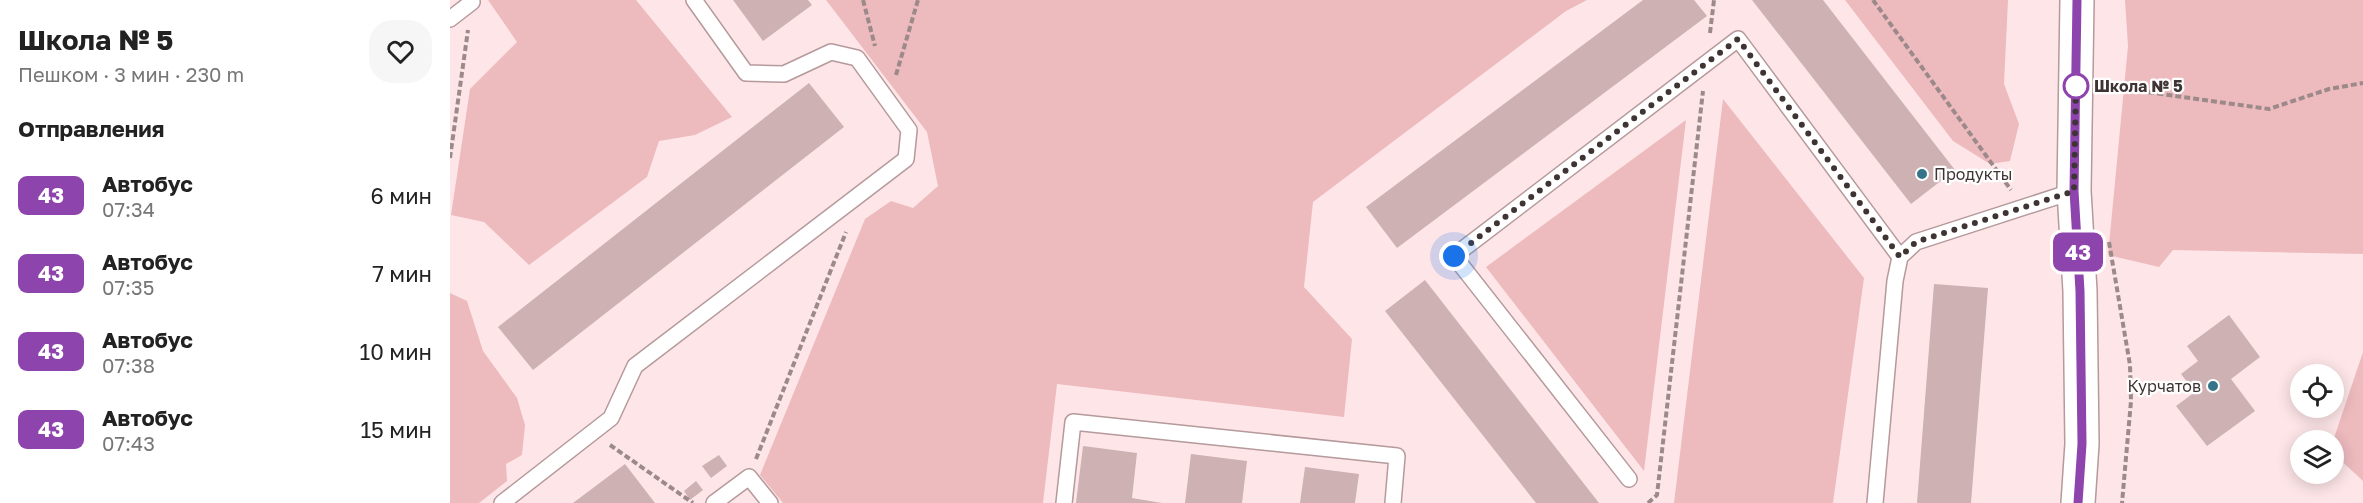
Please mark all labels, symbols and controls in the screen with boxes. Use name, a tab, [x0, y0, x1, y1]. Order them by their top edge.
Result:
button: heart	[369, 20, 432, 83]
text: Школа № 5	[18, 23, 173, 56]
text: Пешком · 3 мин · 230 m	[18, 62, 244, 86]
marker: Школа № 5	[2063, 73, 2089, 99]
place label: Школа № 5	[2094, 76, 2183, 96]
text: Отправления	[18, 115, 164, 142]
place label: Продукты	[1934, 164, 2012, 184]
marker: Продукты	[1915, 167, 1929, 181]
text: Автобус	[102, 170, 193, 197]
text: 43	[38, 182, 64, 208]
text: 6 мин	[371, 182, 432, 209]
text: 07:34	[102, 197, 155, 221]
line badge: 43	[2051, 232, 2105, 272]
text: 43	[2065, 239, 2091, 265]
your location	[1439, 241, 1469, 271]
text: Автобус	[102, 248, 193, 275]
text: 43	[38, 260, 64, 286]
text: 7 мин	[372, 260, 432, 287]
text: 07:35	[102, 275, 154, 299]
text: Автобус	[102, 326, 193, 353]
text: 43	[38, 338, 64, 364]
text: 10 мин	[360, 338, 432, 365]
text: 07:38	[102, 353, 155, 377]
map controls	[2290, 364, 2344, 484]
button: locate	[2290, 364, 2344, 418]
place label: Курчатов	[2128, 376, 2201, 396]
marker: Курчатов	[2206, 379, 2220, 393]
text: Автобус	[102, 404, 193, 431]
text: 43	[38, 416, 64, 442]
text: 15 мин	[360, 416, 432, 443]
button: layers	[2290, 430, 2344, 484]
text: 07:43	[102, 431, 155, 455]

